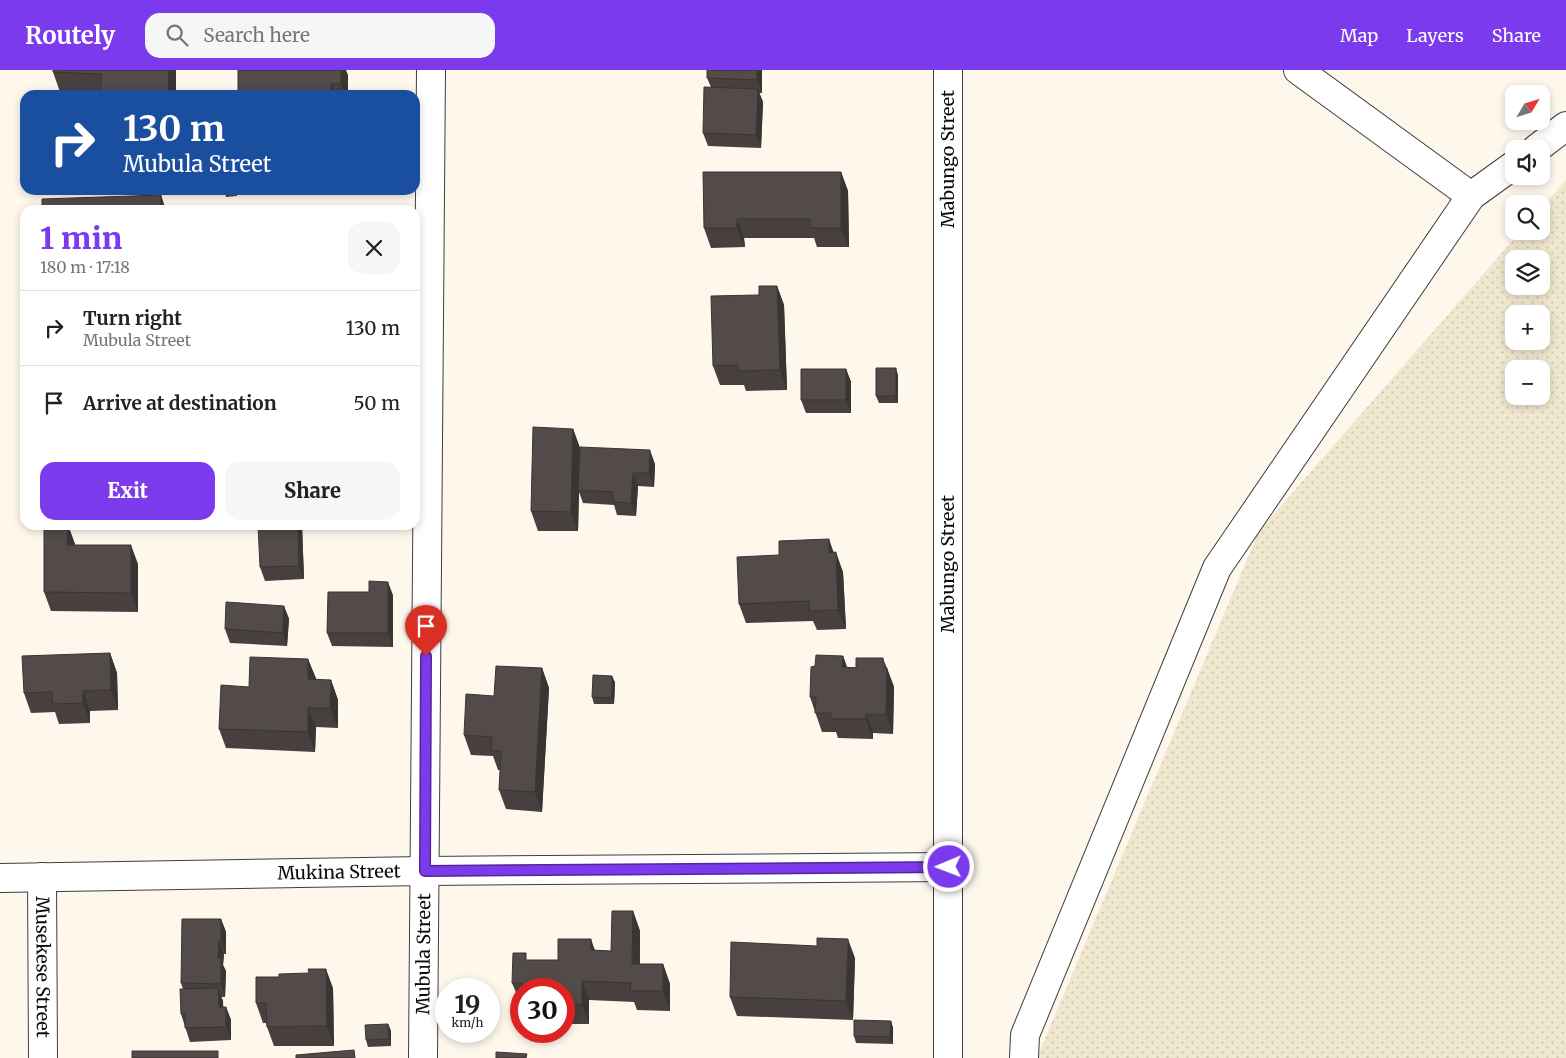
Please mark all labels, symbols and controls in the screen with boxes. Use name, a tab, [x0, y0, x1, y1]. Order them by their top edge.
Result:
search box	[145, 13, 495, 58]
text: Routely	[25, 20, 115, 51]
icon: search	[163, 21, 191, 49]
text: Search here	[203, 23, 310, 47]
text: Map	[1340, 24, 1378, 47]
text: Layers	[1406, 24, 1464, 47]
text: Share	[1492, 24, 1541, 47]
north arrow	[1505, 85, 1550, 130]
map controls	[1505, 85, 1550, 405]
street label: Mabungo Street	[936, 90, 959, 228]
text: 130 m	[123, 107, 225, 151]
icon: right	[40, 110, 105, 175]
button: sound	[1505, 140, 1550, 185]
text: Mubula Street	[123, 150, 271, 178]
button: search	[1505, 195, 1550, 240]
text: 1 min	[40, 219, 122, 257]
button: close	[348, 222, 400, 274]
button: layers	[1505, 250, 1550, 295]
text: 180 m · 17:18	[40, 257, 130, 277]
button: +	[1505, 305, 1550, 350]
text: Turn right	[83, 306, 182, 330]
icon: right	[40, 314, 68, 342]
text: 130 m	[346, 316, 400, 340]
text: Mubula Street	[83, 330, 191, 350]
button: −	[1505, 360, 1550, 405]
icon: arrive	[40, 389, 68, 417]
text: Arrive at destination	[83, 391, 277, 415]
text: 50 m	[354, 391, 400, 415]
button: Exit	[40, 462, 215, 520]
button: Share	[225, 462, 400, 520]
street label: Mabungo Street	[936, 495, 959, 633]
pin	[405, 605, 447, 656]
icon: arrive	[412, 612, 440, 640]
position arrow	[922, 840, 974, 892]
street label: Mukina Street	[277, 859, 401, 884]
street label: Mubula Street	[411, 893, 435, 1015]
street label: Musekese Street	[31, 896, 55, 1038]
speed limit sign: 30	[510, 978, 575, 1043]
text: 19	[455, 988, 480, 1020]
text: km/h	[452, 1015, 483, 1030]

